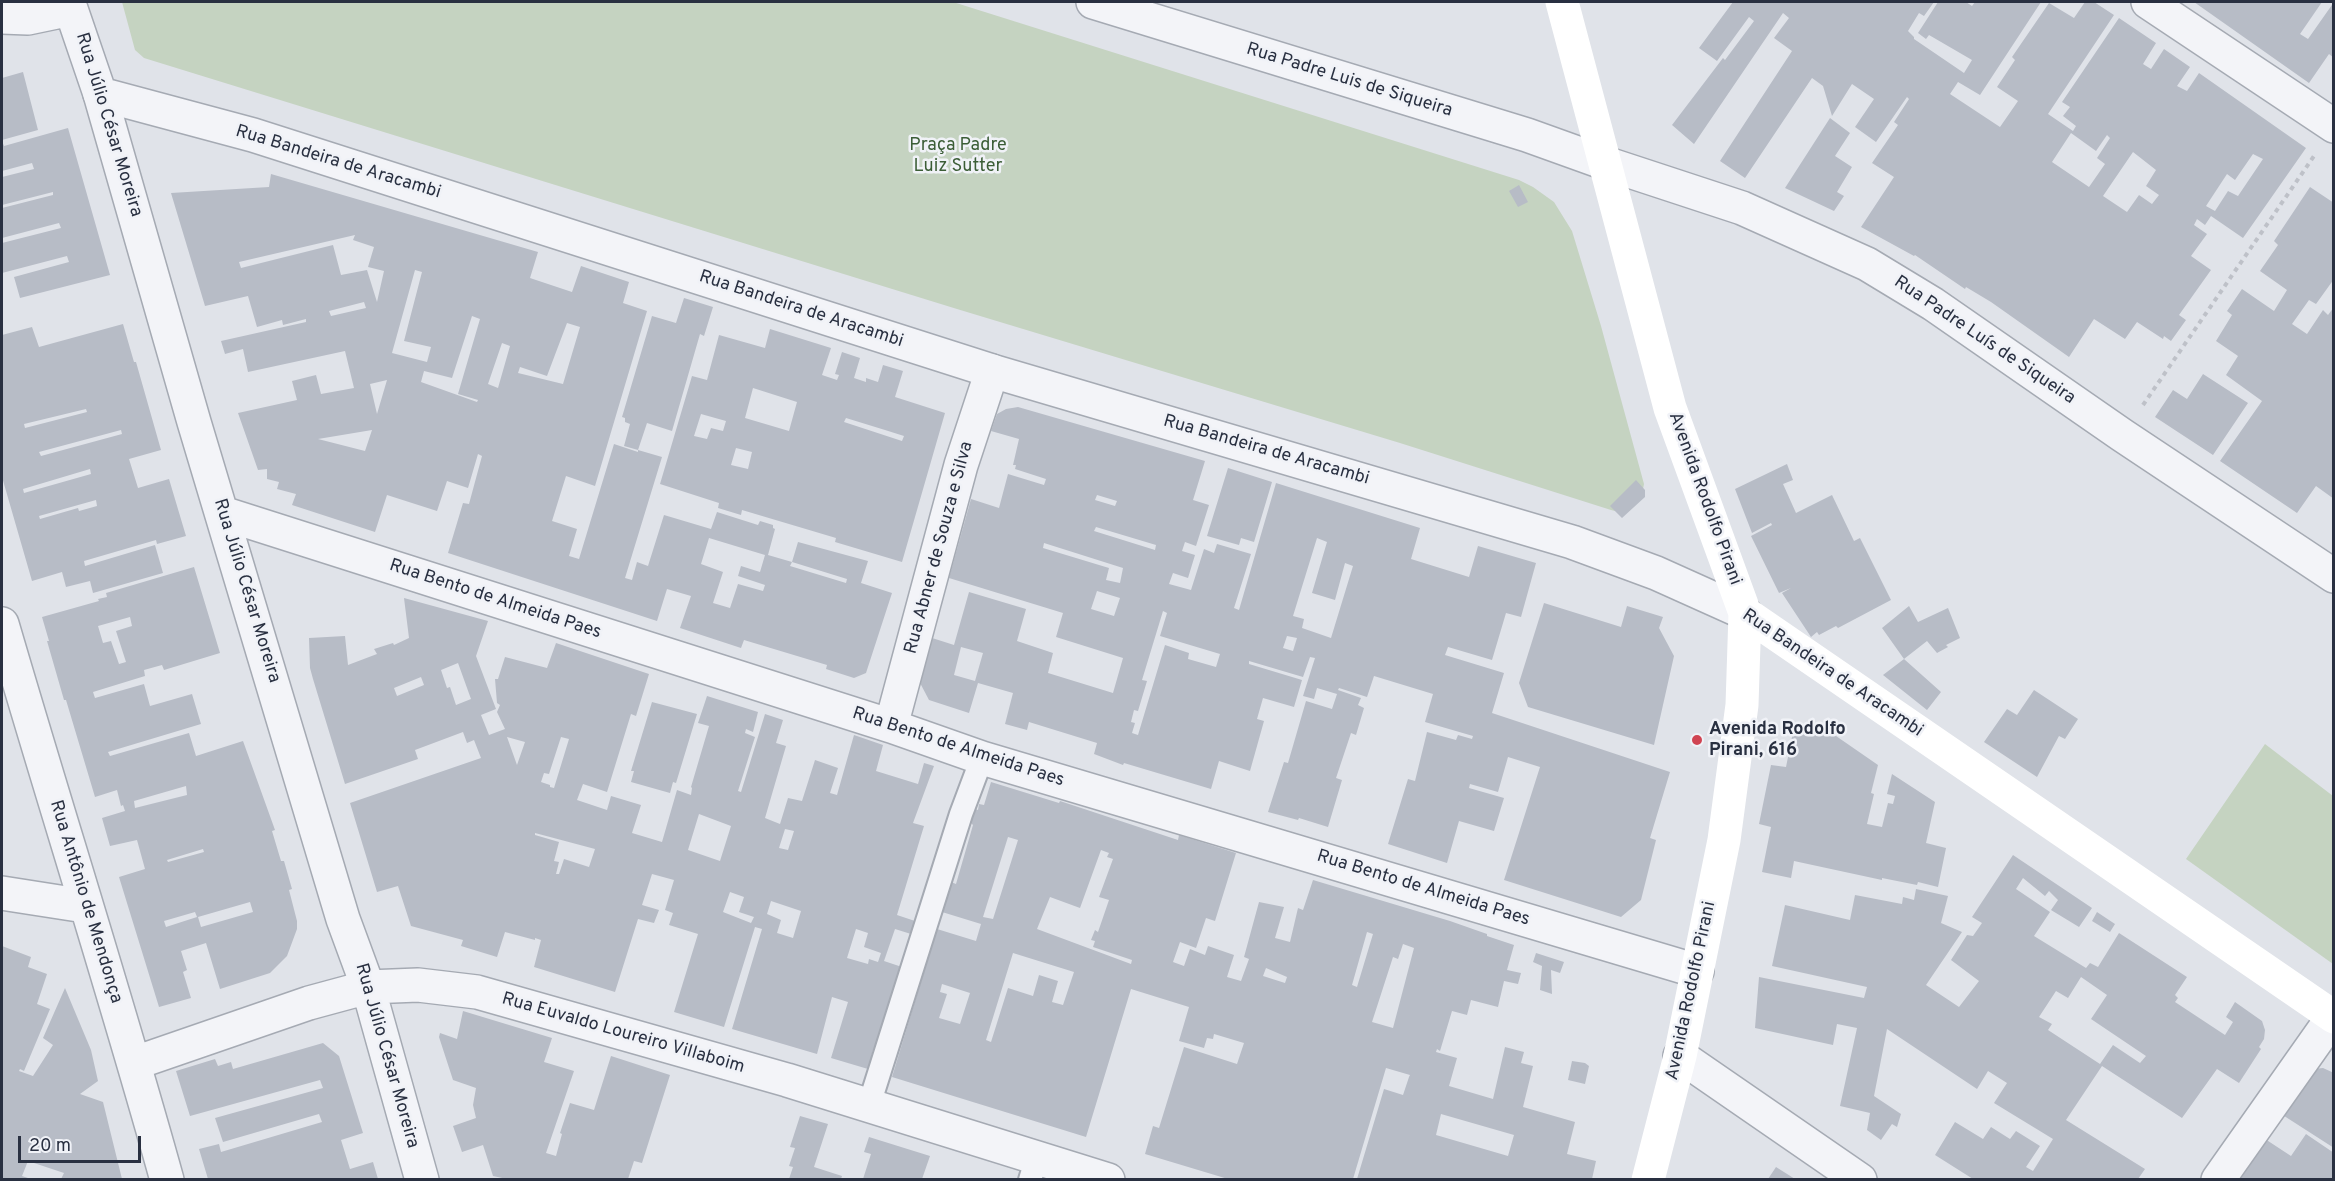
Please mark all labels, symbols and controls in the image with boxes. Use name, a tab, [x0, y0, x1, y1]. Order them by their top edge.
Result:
street label: Rua Júlio César Moreira	[70, 30, 146, 220]
street label: Rua Padre Luis de Siqueira	[1243, 39, 1455, 123]
street label: Rua Bandeira de Aracambi	[233, 121, 443, 205]
park label: Praça Padre Luiz Sutter	[909, 135, 1007, 178]
street label: Rua Bandeira de Aracambi	[696, 267, 906, 353]
street label: Rua Padre Luís de Siqueira	[1889, 272, 2079, 410]
street label: Avenida Rodolfo Pirani	[1663, 410, 1745, 588]
street label: Rua Bandeira de Aracambi	[1160, 411, 1372, 491]
street label: Rua Abner de Souza e Silva	[901, 439, 979, 657]
street label: Rua Júlio César Moreira	[208, 496, 284, 686]
street label: Rua Bento de Almeida Paes	[386, 556, 604, 644]
street label: Rua Bandeira de Aracambi	[1737, 605, 1927, 743]
street label: Rua Bento de Almeida Paes	[849, 704, 1067, 792]
place label: Avenida Rodolfo Pirani, 616	[1709, 719, 1846, 762]
marker: Avenida Rodolfo Pirani, 616	[1690, 733, 1704, 747]
street label: Rua Antônio de Mendonça	[44, 798, 126, 1006]
street label: Rua Bento de Almeida Paes	[1314, 846, 1532, 932]
street label: Avenida Rodolfo Pirani	[1662, 900, 1722, 1082]
street label: Rua Júlio César Moreira	[349, 961, 423, 1151]
street label: Rua Euvaldo Loureiro Villaboim	[499, 989, 747, 1079]
scale bar	[21, 1124, 144, 1162]
text: 20 m	[29, 1135, 71, 1158]

